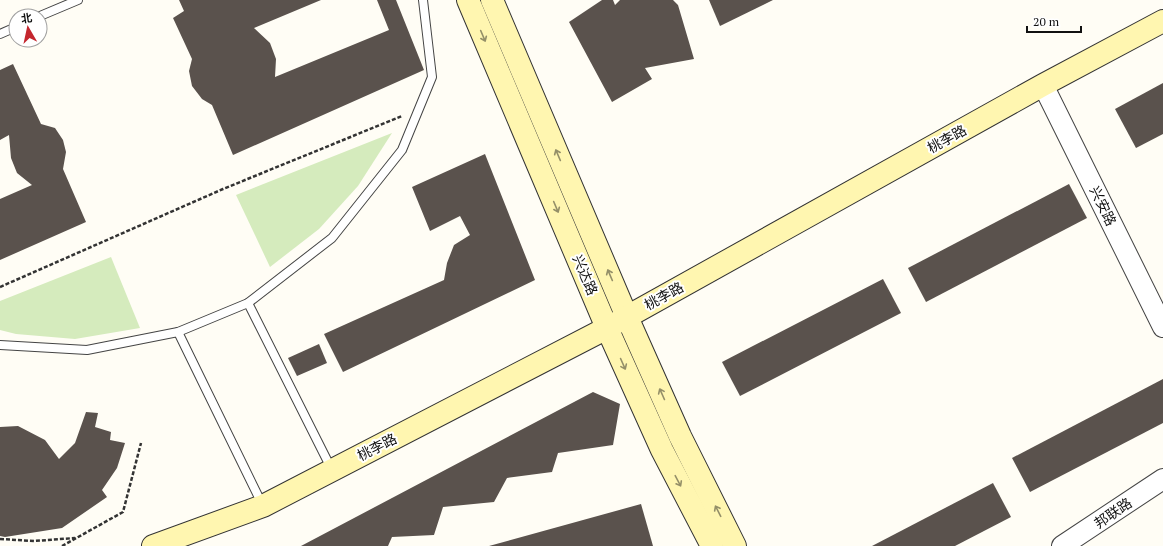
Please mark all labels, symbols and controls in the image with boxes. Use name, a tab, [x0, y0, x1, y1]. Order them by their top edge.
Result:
north arrow	[8, 8, 48, 48]
scale bar	[1027, 8, 1081, 34]
text: 北	[20, 10, 33, 26]
text: 20 m	[1033, 14, 1060, 29]
one-way arrow	[480, 29, 487, 41]
street label: 桃李路	[924, 120, 970, 157]
one-way arrow	[554, 150, 561, 162]
street label: 兴安路	[1086, 183, 1121, 229]
one-way arrow	[552, 201, 560, 213]
street label: 兴达路	[569, 252, 602, 298]
one-way arrow	[605, 269, 613, 281]
street label: 桃李路	[641, 277, 687, 314]
one-way arrow	[620, 357, 627, 369]
one-way arrow	[657, 388, 665, 400]
street label: 桃李路	[354, 429, 400, 465]
one-way arrow	[675, 475, 682, 487]
street label: 邦联路	[1090, 493, 1135, 532]
one-way arrow	[714, 505, 721, 517]

